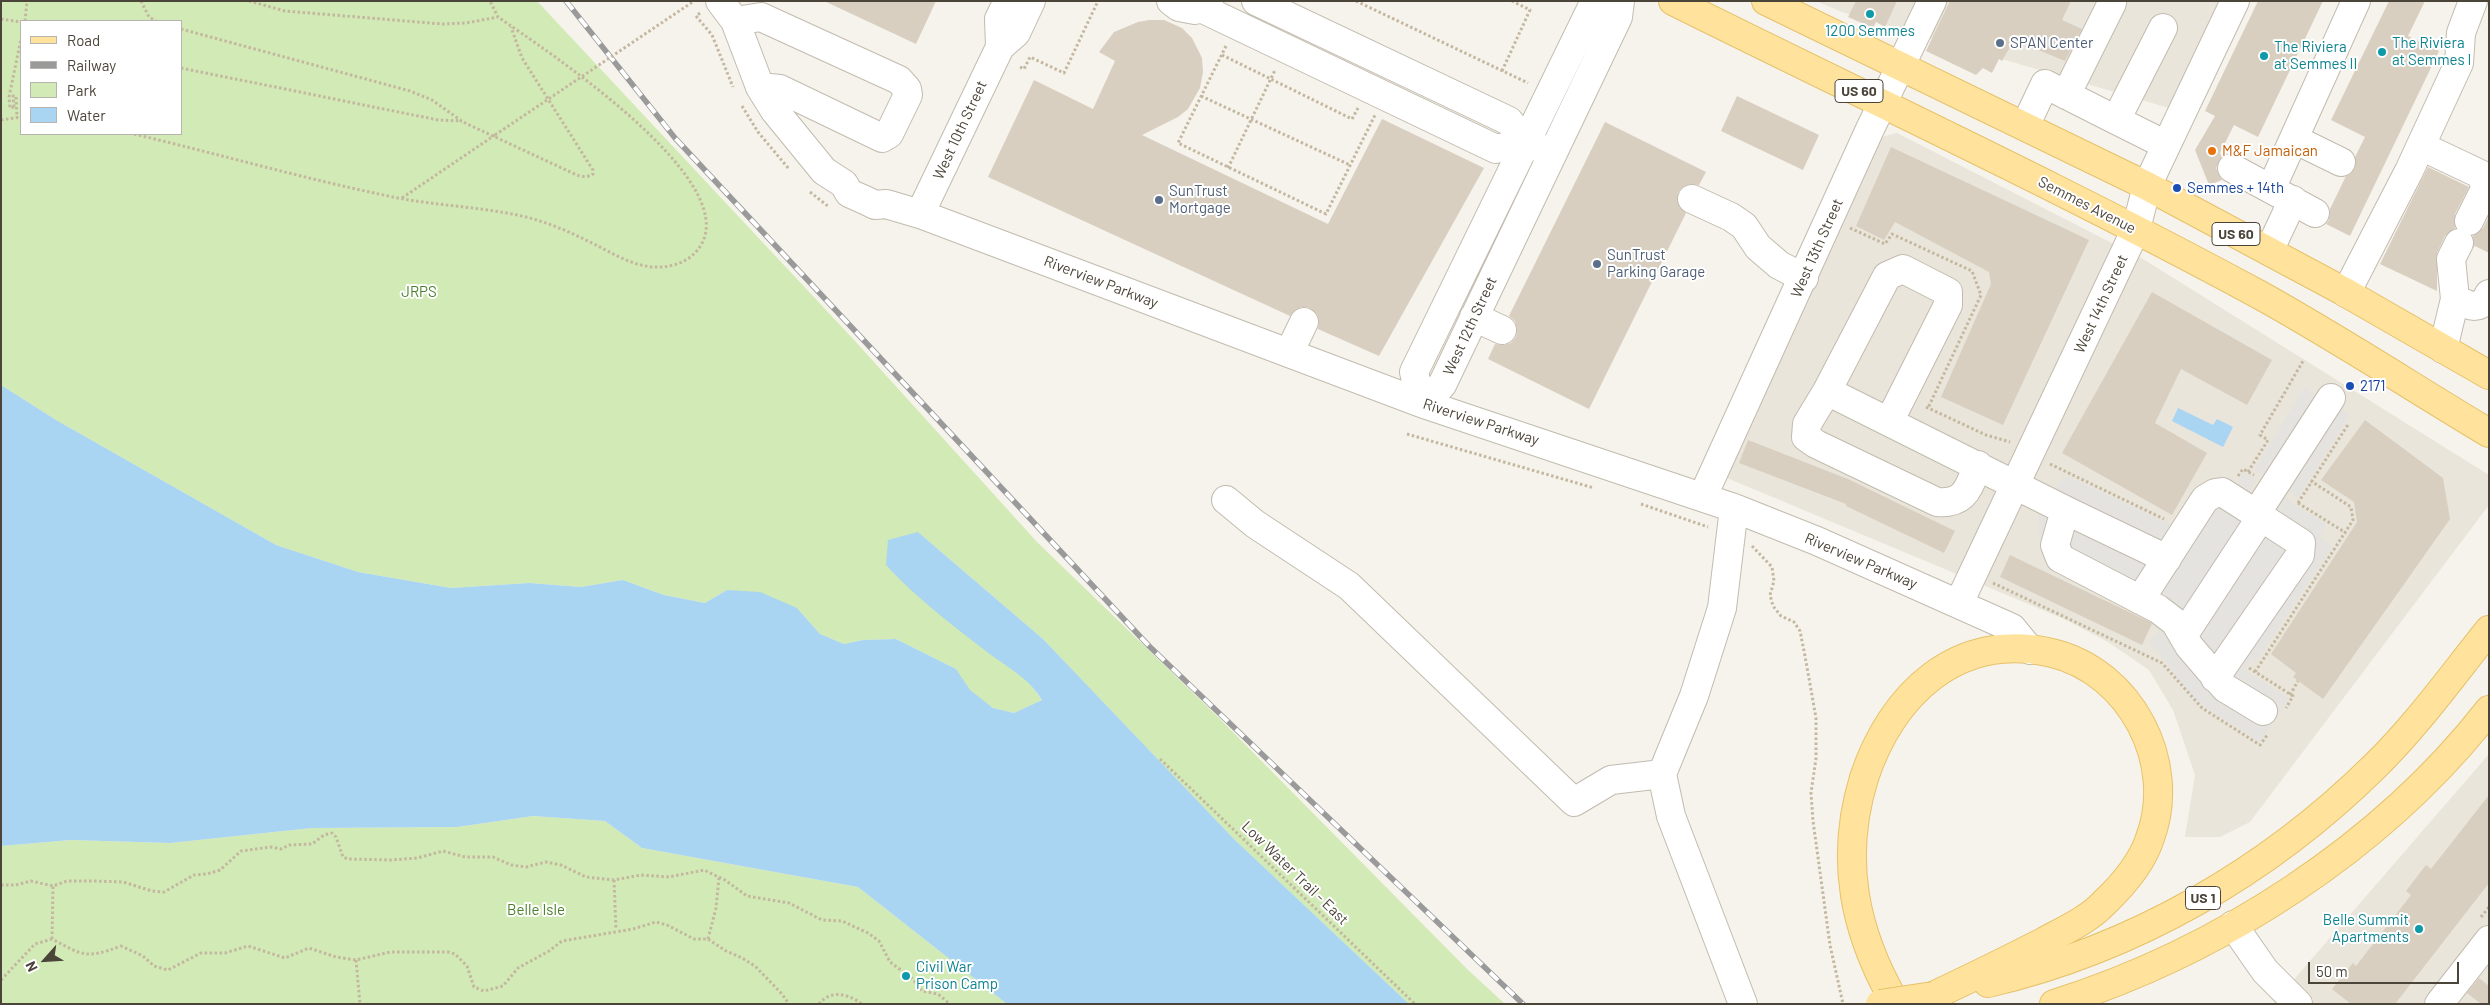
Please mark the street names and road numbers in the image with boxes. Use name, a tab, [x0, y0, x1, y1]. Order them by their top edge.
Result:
street label: West 10th Street	[929, 78, 991, 182]
road number: US 60	[1835, 80, 1883, 102]
street label: Semmes Avenue	[2035, 173, 2139, 237]
street label: West 13th Street	[1787, 196, 1847, 300]
road number: US 60	[2212, 222, 2260, 245]
street label: Riverview Parkway	[1041, 252, 1161, 312]
street label: West 14th Street	[2070, 252, 2132, 356]
street label: West 12th Street	[1439, 274, 1501, 378]
street label: Riverview Parkway	[1421, 395, 1541, 449]
street label: Riverview Parkway	[1802, 529, 1920, 593]
street label: Low Water Trail - East	[1238, 817, 1352, 929]
road number: US 1	[2186, 886, 2220, 910]

